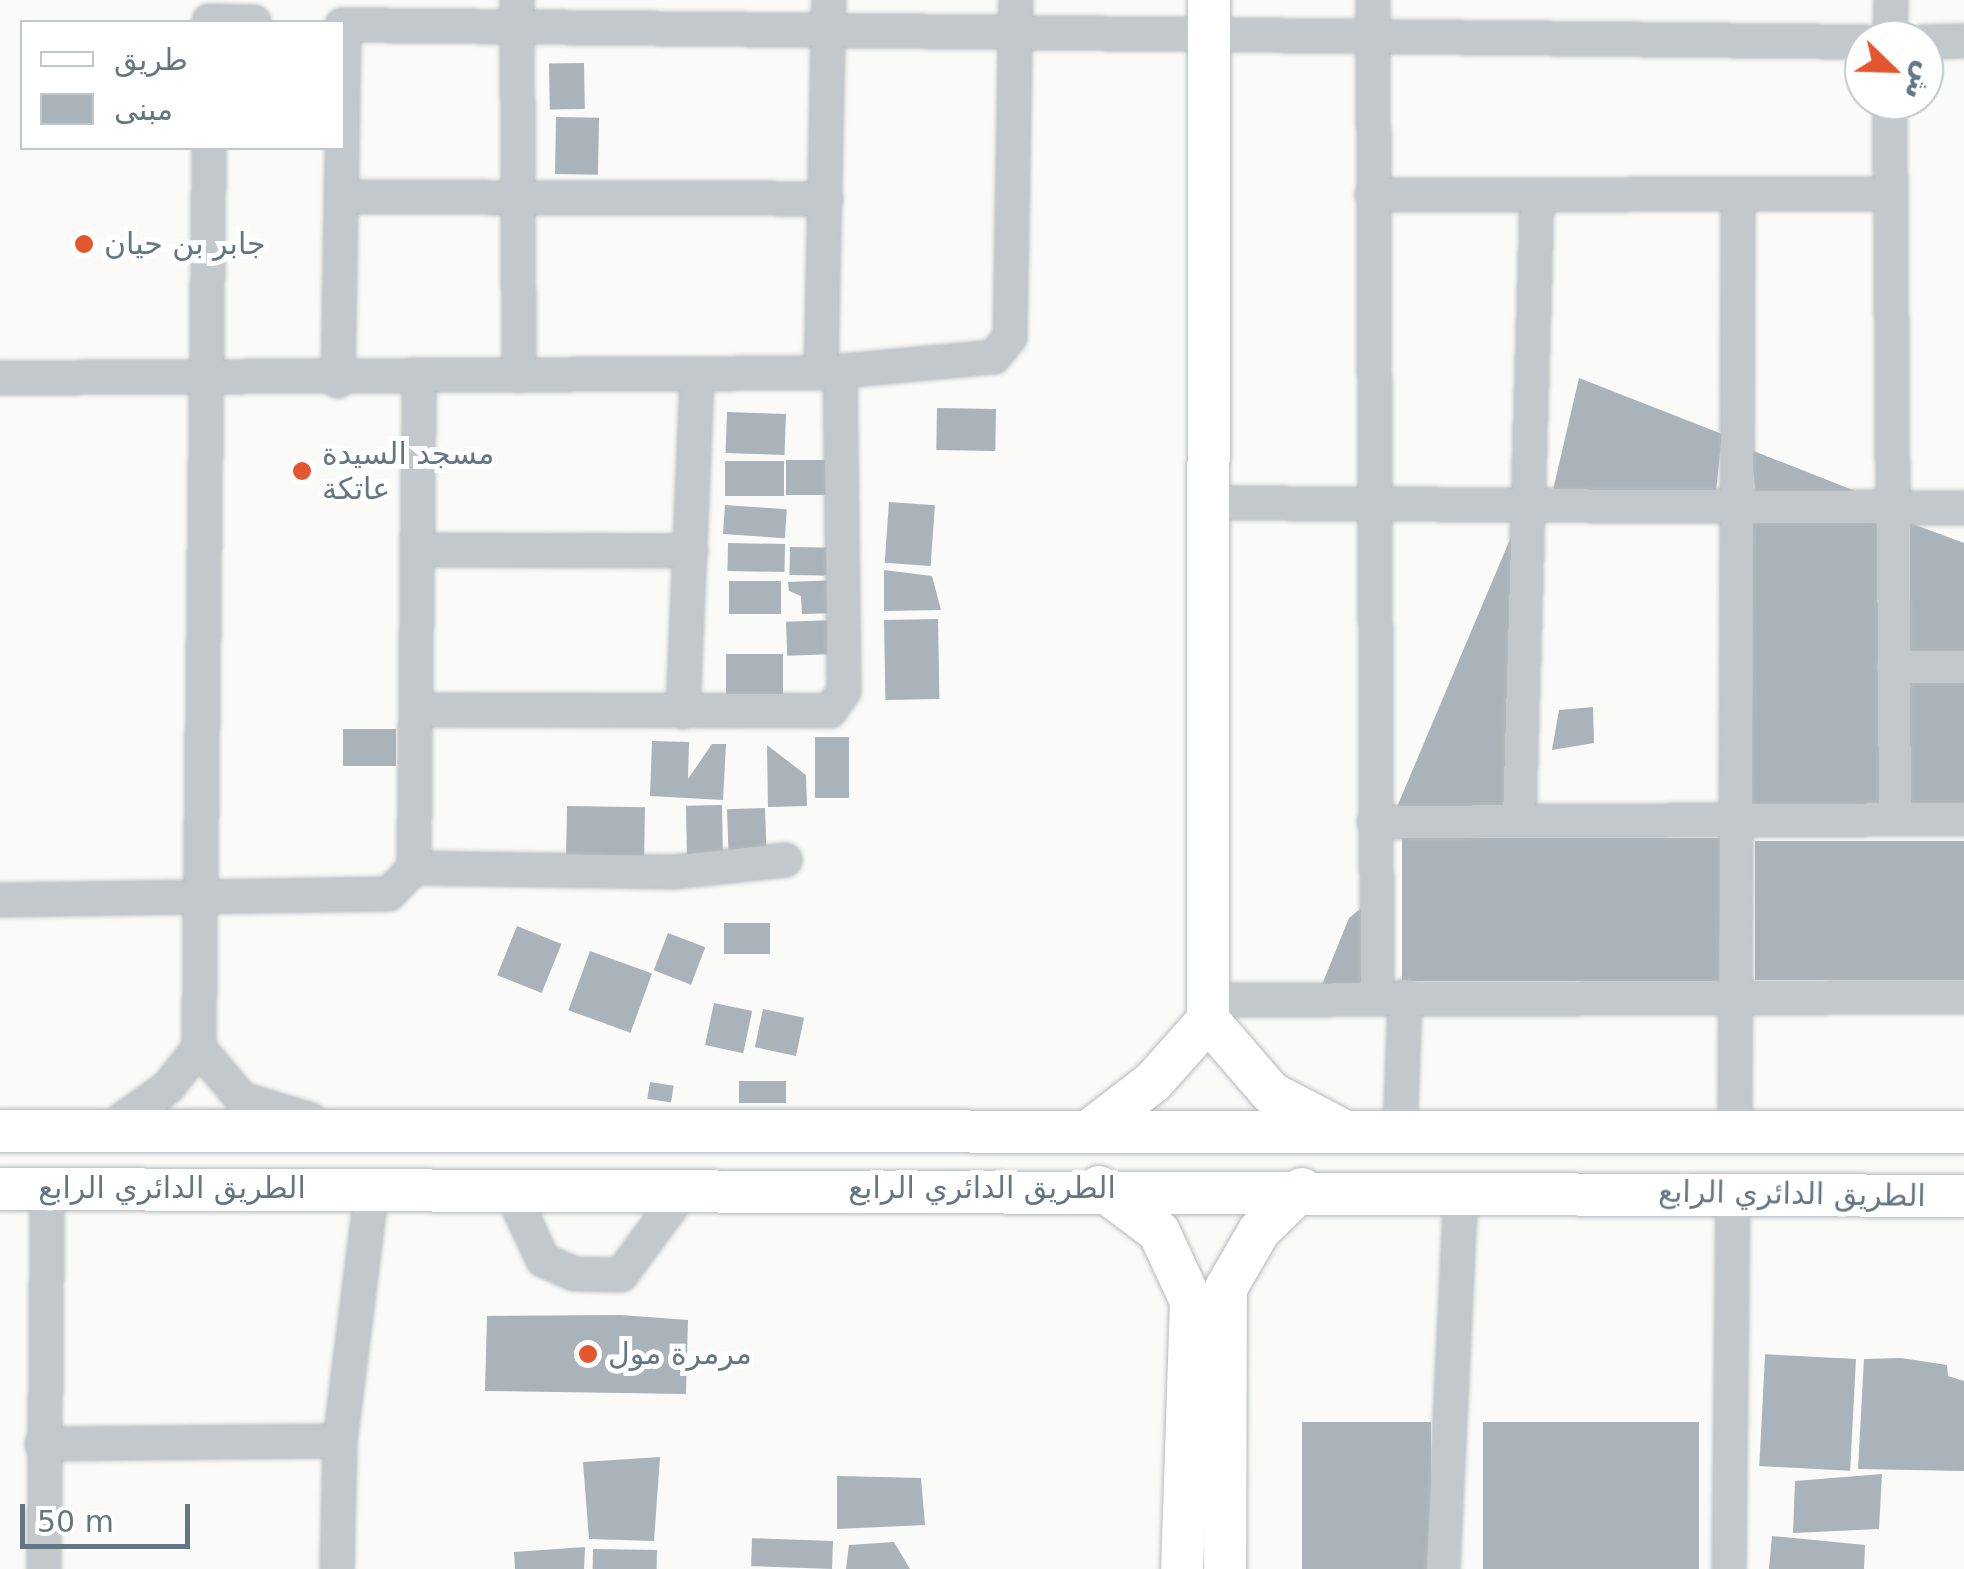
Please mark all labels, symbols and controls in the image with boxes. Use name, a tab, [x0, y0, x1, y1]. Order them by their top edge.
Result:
legend	[20, 20, 345, 150]
north arrow	[1844, 20, 1944, 120]
text: طريق	[114, 42, 188, 77]
text: ش	[1898, 57, 1943, 105]
text: مبنى	[114, 92, 173, 127]
place label: جابر بن حيان	[104, 226, 266, 262]
marker: جابر بن حيان	[73, 233, 95, 255]
place label: مسجد السيدة عاتكة	[322, 436, 494, 506]
marker: مسجد السيدة عاتكة	[291, 460, 313, 482]
street label: الطريق الدائري الرابع	[38, 1170, 306, 1206]
street label: الطريق الدائري الرابع	[848, 1170, 1116, 1206]
street label: الطريق الدائري الرابع	[1658, 1174, 1926, 1214]
place label: مرمرة مول	[608, 1336, 752, 1372]
marker: مرمرة مول	[577, 1343, 599, 1365]
scale bar	[25, 1484, 195, 1546]
text: 50 m	[37, 1504, 114, 1539]

